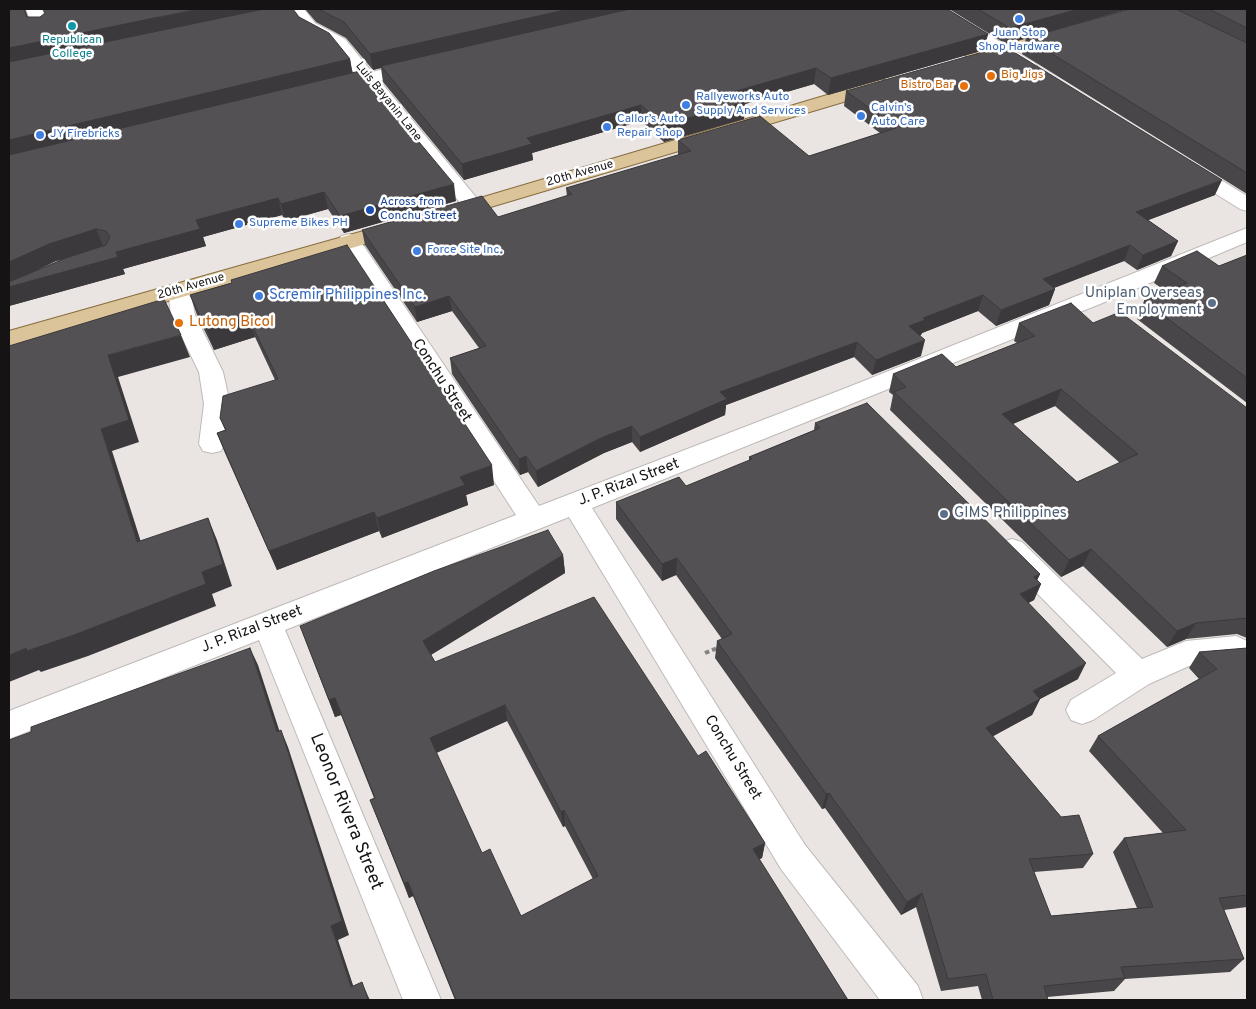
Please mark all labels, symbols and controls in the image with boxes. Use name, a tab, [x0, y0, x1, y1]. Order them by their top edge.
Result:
marker: Juan Stop Shop Hardware	[1013, 13, 1025, 25]
marker: Republican College	[66, 20, 78, 32]
place label: Juan Stop Shop Hardware	[978, 27, 1060, 55]
place label: Republican College	[42, 34, 102, 62]
street label: Luis Bayanin Lane	[352, 59, 424, 145]
place label: Big Jigs	[1001, 69, 1043, 83]
marker: Big Jigs	[985, 70, 997, 82]
place label: Bistro Bar	[901, 79, 954, 93]
marker: Bistro Bar	[958, 80, 970, 92]
place label: Rallyeworks Auto Supply And Services	[696, 91, 806, 119]
marker: Rallyeworks Auto Supply And Services	[680, 99, 692, 111]
place label: Calvin’s Auto Care	[871, 102, 925, 130]
marker: Calvin’s Auto Care	[855, 110, 867, 122]
place label: Callor’s Auto Repair Shop	[617, 113, 685, 141]
marker: Callor’s Auto Repair Shop	[601, 121, 613, 133]
place label: JY Firebricks	[50, 128, 120, 142]
marker: JY Firebricks	[34, 129, 46, 141]
street label: 20th Avenue	[545, 158, 615, 190]
place label: Across from Conchu Street	[380, 196, 457, 224]
marker: Across from Conchu Street	[364, 204, 376, 216]
place label: Supreme Bikes PH	[249, 217, 348, 231]
marker: Supreme Bikes PH	[233, 218, 245, 230]
place label: Force Site Inc.	[427, 244, 502, 258]
marker: Force Site Inc.	[411, 245, 423, 257]
street label: 20th Avenue	[156, 271, 226, 303]
place label: Uniplan Overseas Employment	[1085, 285, 1202, 320]
place label: Scremir Philippines Inc.	[269, 287, 426, 305]
marker: Scremir Philippines Inc.	[253, 290, 265, 302]
marker: Uniplan Overseas Employment	[1206, 297, 1218, 309]
place label: Lutong Bicol	[189, 314, 274, 332]
marker: Lutong Bicol	[173, 317, 185, 329]
street label: Conchu Street	[407, 336, 475, 426]
street label: J. P. Rizal Street	[576, 455, 682, 511]
place label: GIMS Philippines	[954, 505, 1067, 523]
marker: GIMS Philippines	[938, 508, 950, 520]
street label: J. P. Rizal Street	[199, 602, 305, 658]
street label: Conchu Street	[700, 712, 764, 804]
street label: Leonor Rivera Street	[304, 731, 386, 893]

